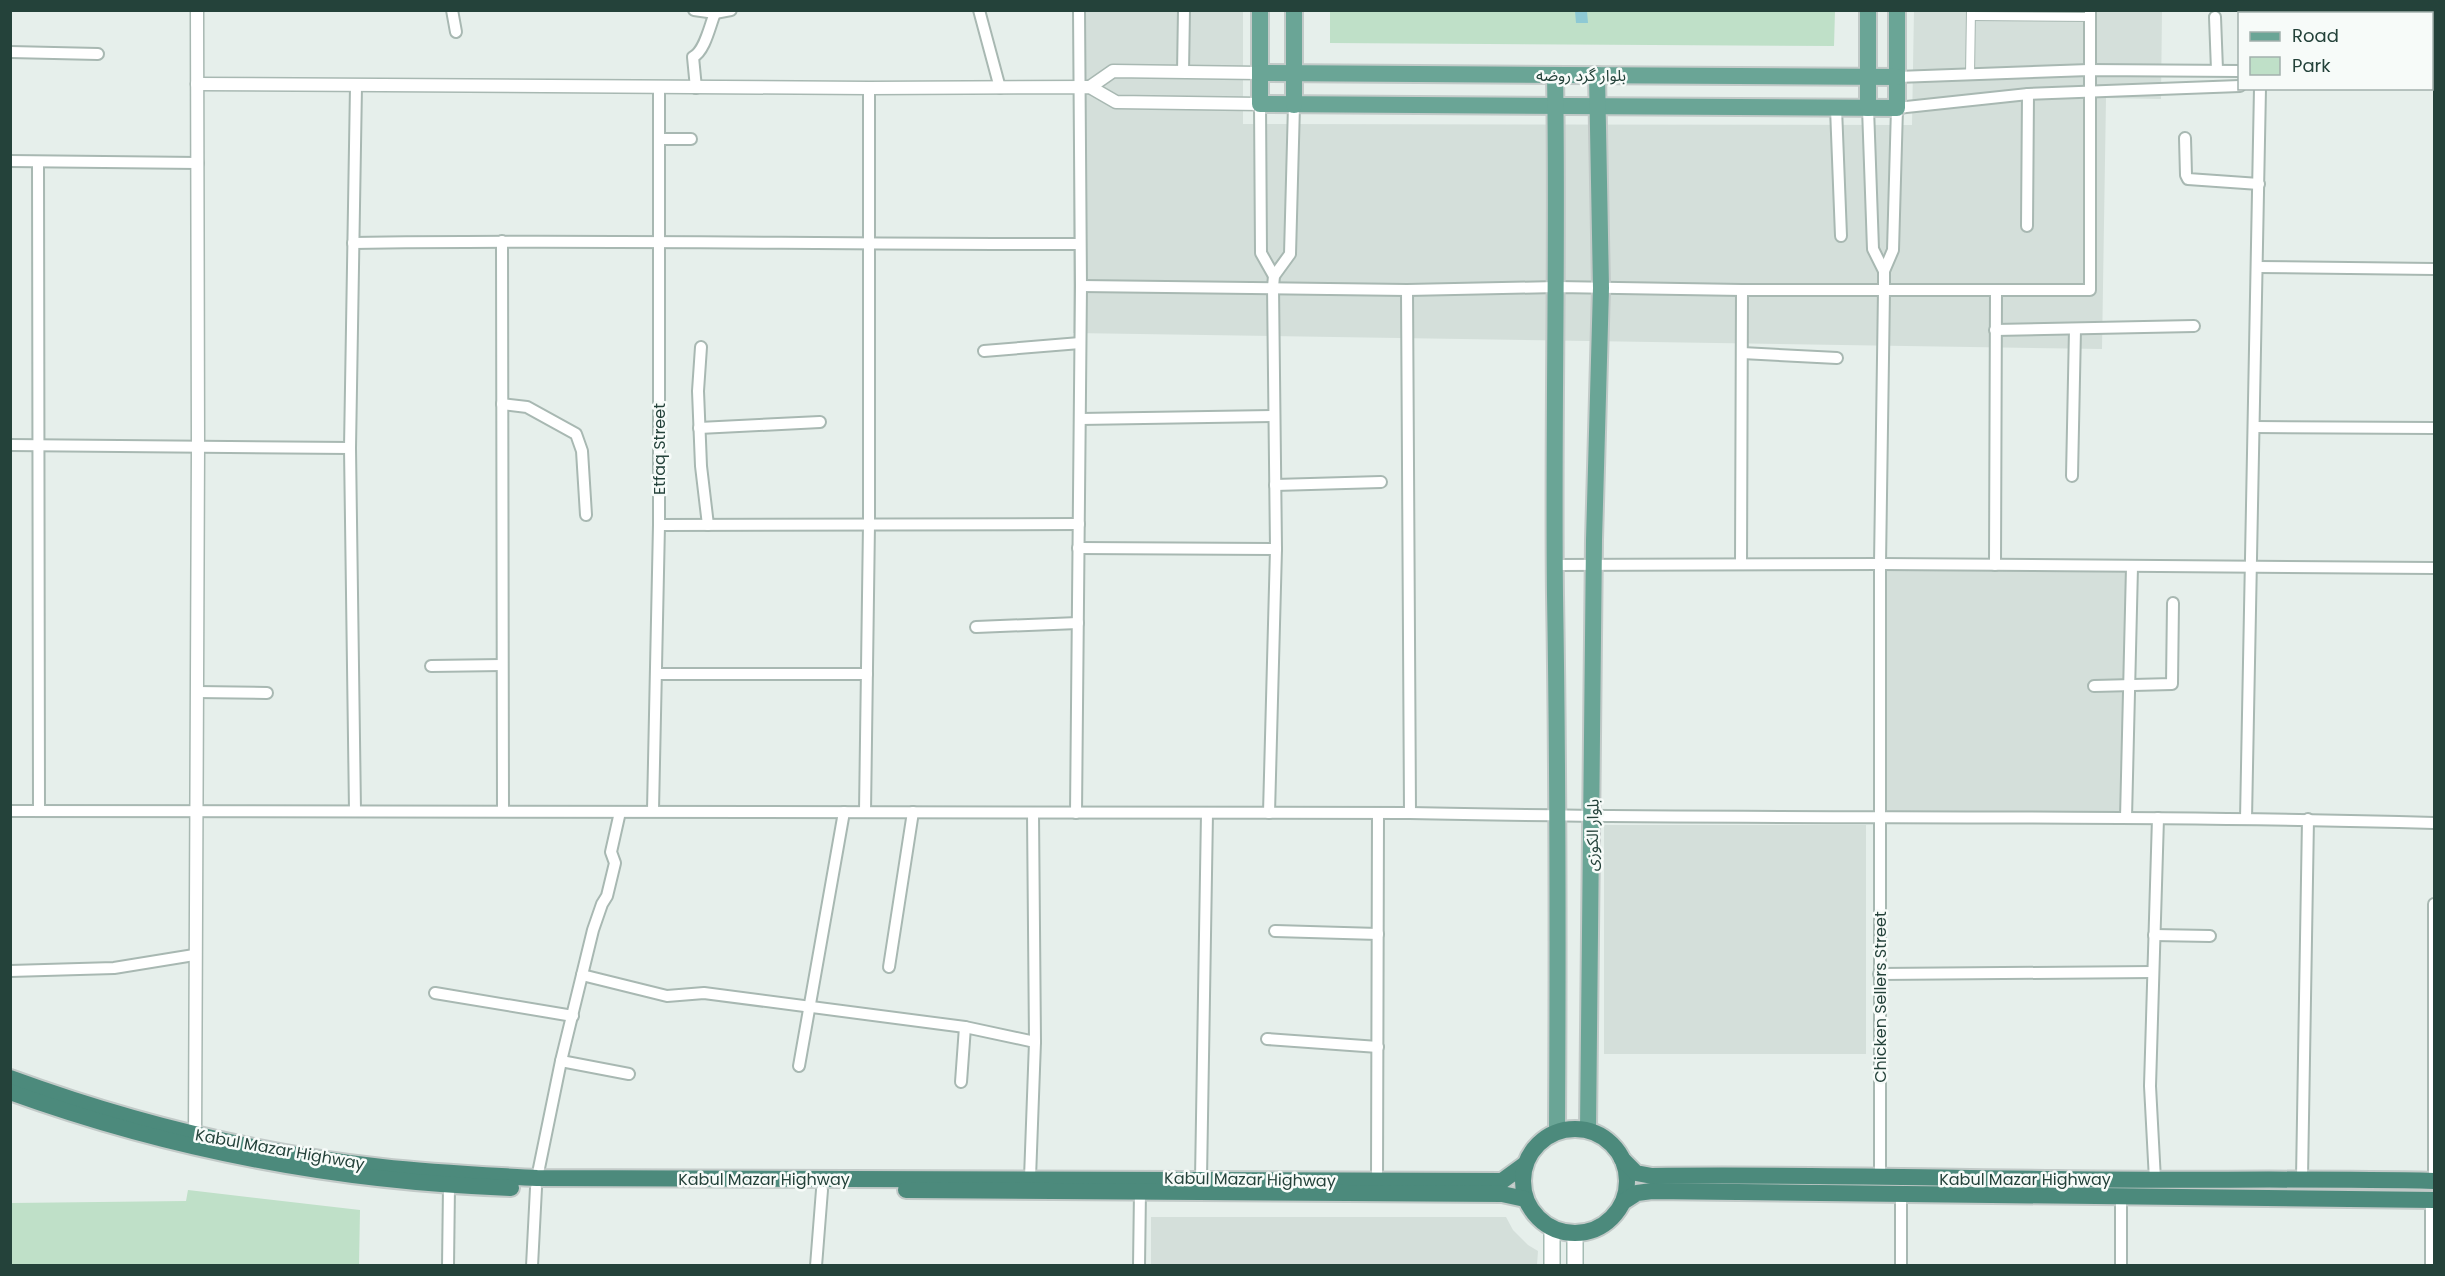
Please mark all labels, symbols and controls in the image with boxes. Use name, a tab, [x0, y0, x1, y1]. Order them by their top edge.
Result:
legend	[2238, 12, 2433, 90]
text: Road	[2292, 23, 2339, 48]
text: Park	[2292, 53, 2331, 78]
street label: بلوار گرد روضه	[1536, 64, 1626, 87]
street label: Etfaq Street	[648, 403, 671, 495]
street label: بلوار الکوزی	[1580, 799, 1605, 871]
street label: Chicken Sellers Street	[1869, 911, 1892, 1083]
street label: Kabul Mazar Highway	[193, 1123, 366, 1176]
street label: Kabul Mazar Highway	[1164, 1167, 1336, 1192]
street label: Kabul Mazar Highway	[678, 1168, 850, 1191]
street label: Kabul Mazar Highway	[1939, 1168, 2111, 1191]

